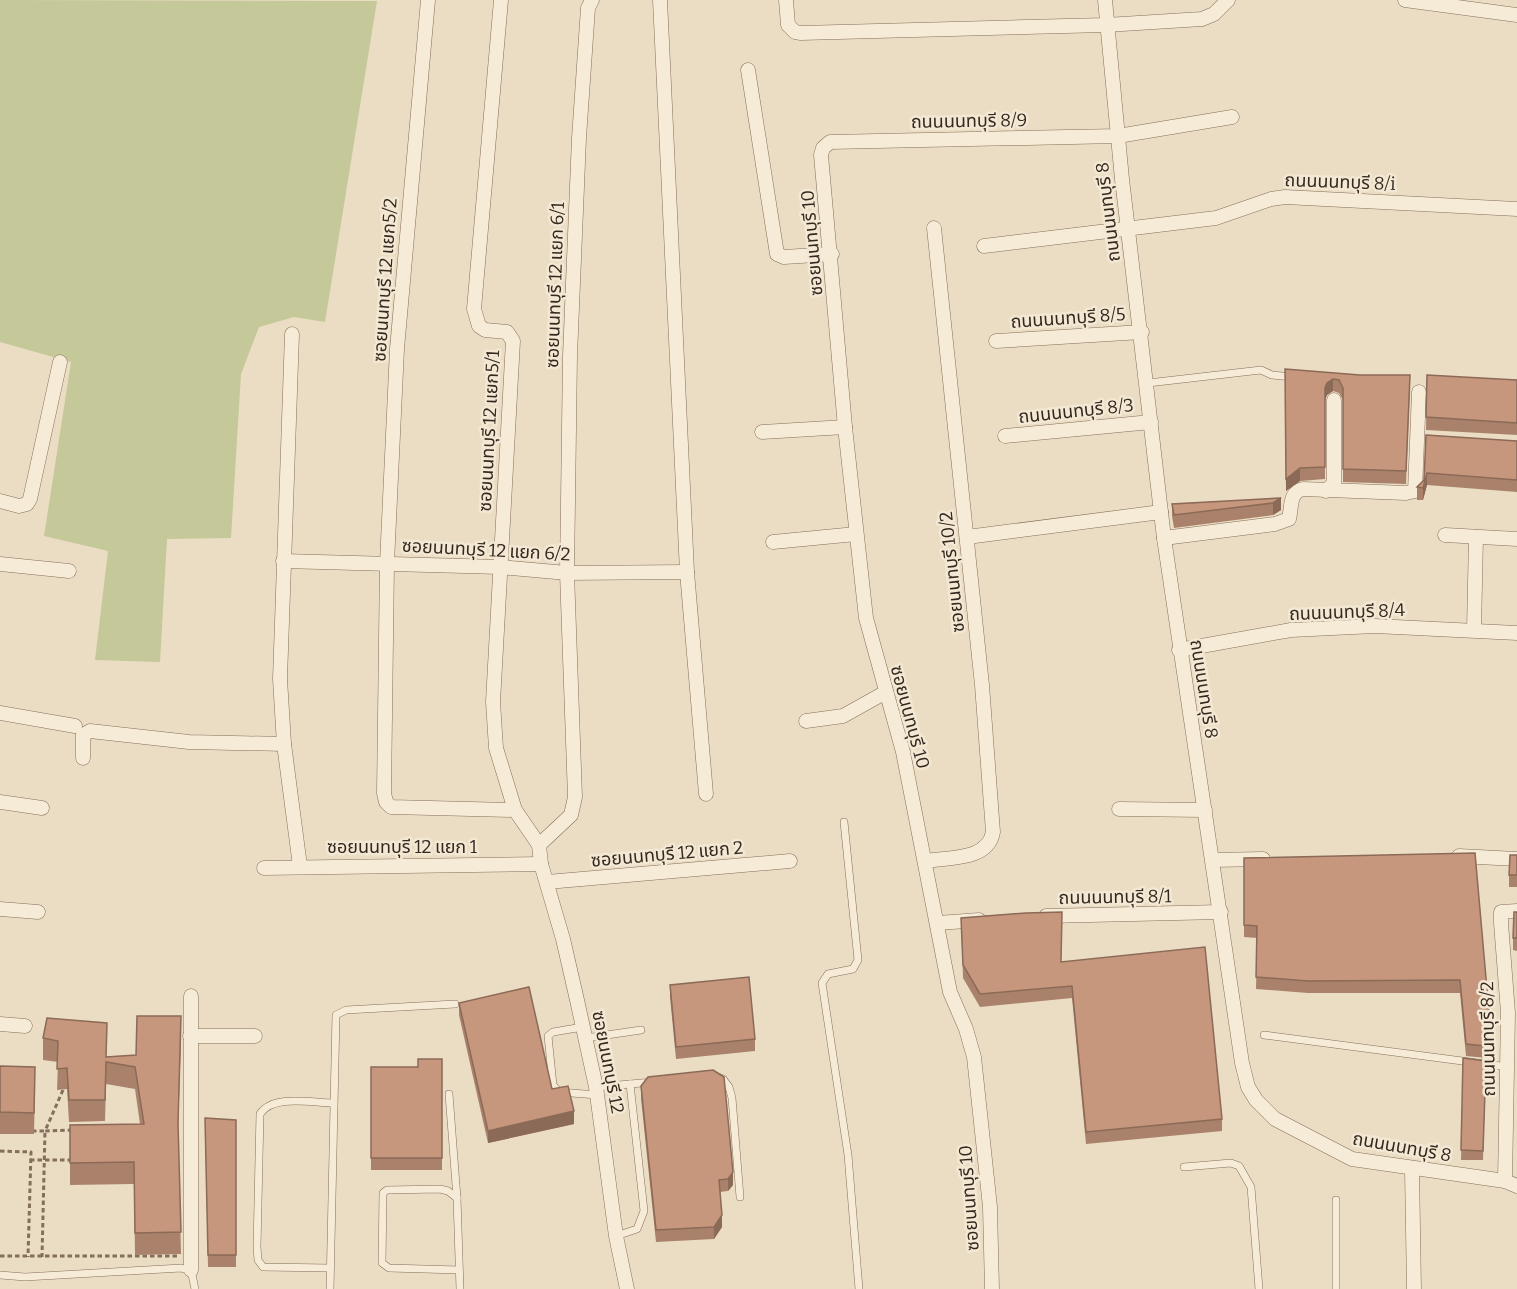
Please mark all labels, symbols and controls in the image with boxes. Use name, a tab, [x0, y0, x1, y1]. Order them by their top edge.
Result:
street label: ถนนนนทบุรี 8/9	[911, 109, 1027, 133]
street label: ถนนนนทบุรี 8	[1091, 161, 1125, 263]
street label: ถนนนนทบุรี 8/i	[1284, 169, 1396, 195]
street label: ซอยนนทบุรี 10	[796, 189, 828, 297]
street label: ซอยนนทบุรี 12 แยก5/2	[368, 197, 402, 363]
street label: ซอยนนทบุรี 12 แยก 6/1	[541, 201, 569, 369]
street label: ถนนนนทบุรี 8/5	[1010, 303, 1126, 333]
street label: ซอยนนทบุรี 12 แยก5/1	[474, 349, 504, 512]
street label: ถนนนนทบุรี 8/3	[1017, 394, 1135, 428]
street label: ซอยนนทบุรี 10/2	[935, 510, 969, 634]
street label: ซอยนนทบุรี 12 แยก 6/2	[401, 535, 571, 565]
street label: ถนนนนทบุรี 8/4	[1289, 599, 1406, 625]
street label: ถนนนนทบุรี 8	[1185, 638, 1223, 740]
street label: ซอยนนทบุรี 10	[886, 663, 934, 771]
street label: ซอยนนทบุรี 12 แยก 1	[327, 836, 478, 858]
street label: ซอยนนทบุรี 12 แยก 2	[590, 836, 744, 872]
street label: ถนนนนทบุรี 8/1	[1058, 885, 1172, 909]
street label: ถนนนนทบุรี 8/2	[1476, 981, 1500, 1097]
street label: ซอยนนทบุรี 12	[587, 1009, 629, 1115]
street label: ถนนนนทบุรี 8	[1351, 1127, 1453, 1167]
street label: ซอยนนทบุรี 10	[954, 1144, 984, 1252]

